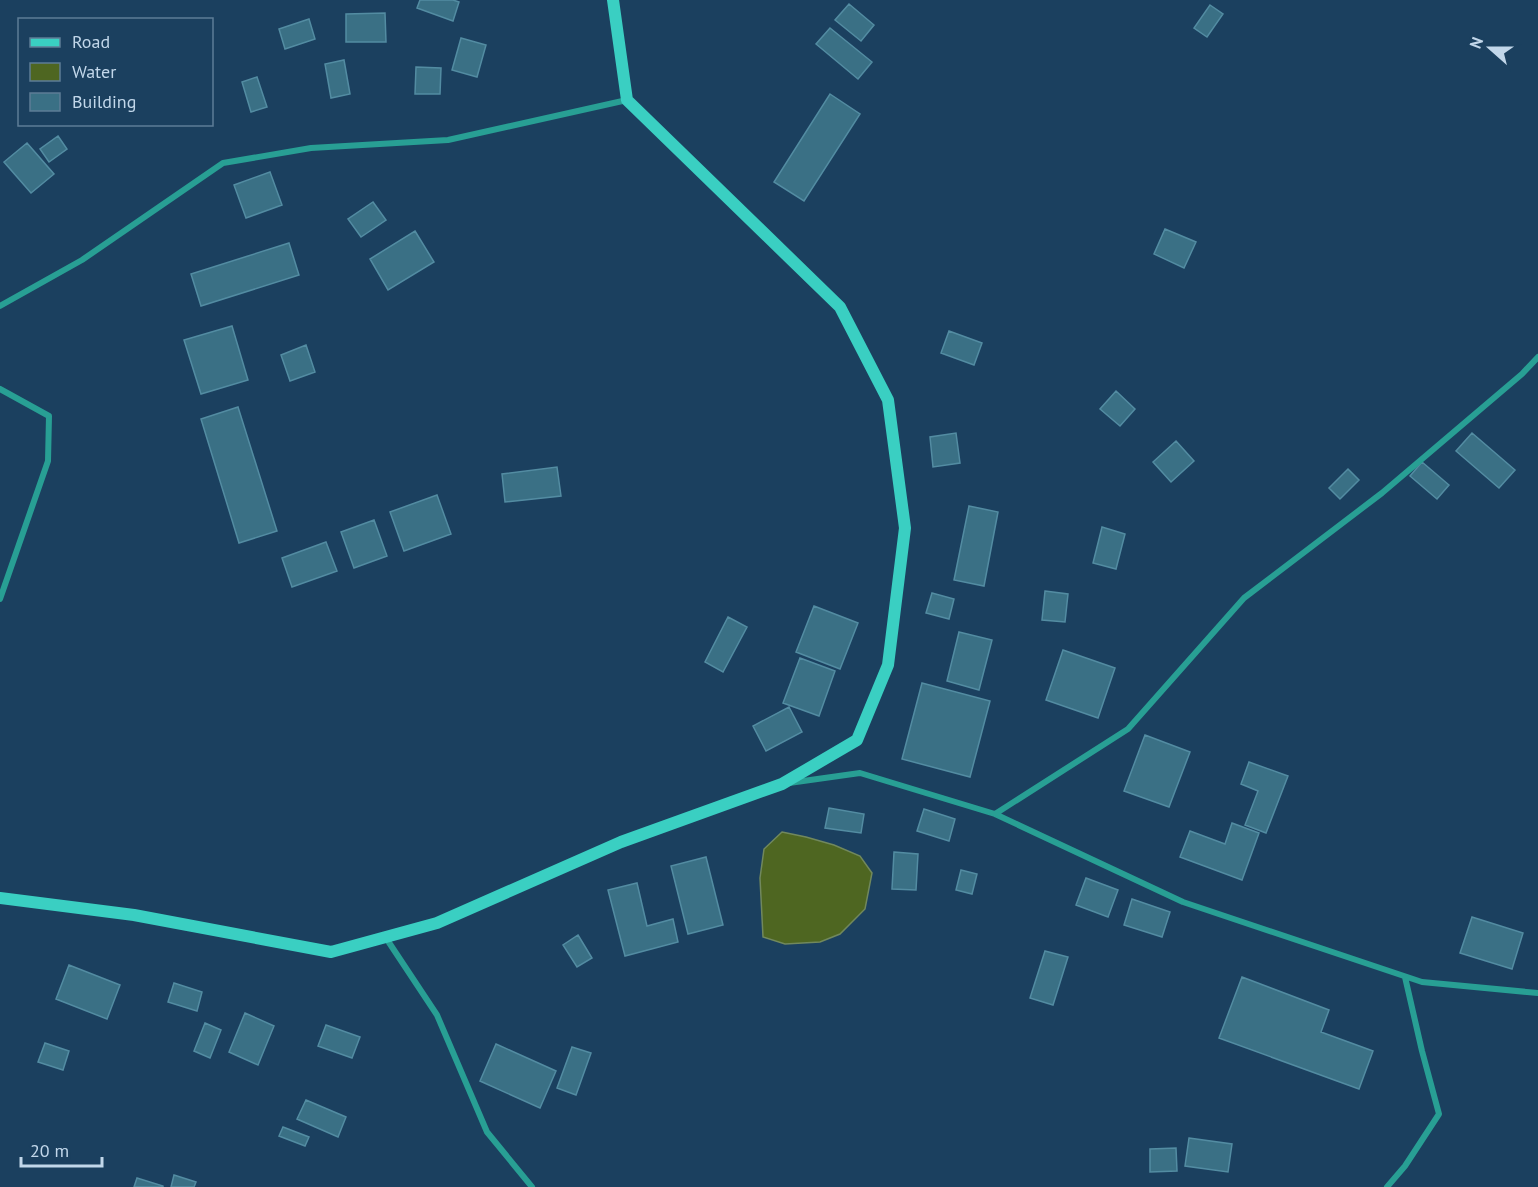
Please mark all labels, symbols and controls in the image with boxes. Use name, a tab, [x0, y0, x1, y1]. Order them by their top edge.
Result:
legend	[18, 18, 213, 126]
north arrow	[1460, 18, 1520, 78]
text: Road	[72, 30, 110, 53]
text: N	[1465, 34, 1487, 51]
text: Water	[72, 60, 116, 83]
text: Building	[72, 90, 136, 113]
scale bar	[21, 1130, 102, 1168]
text: 20 m	[30, 1139, 69, 1162]

